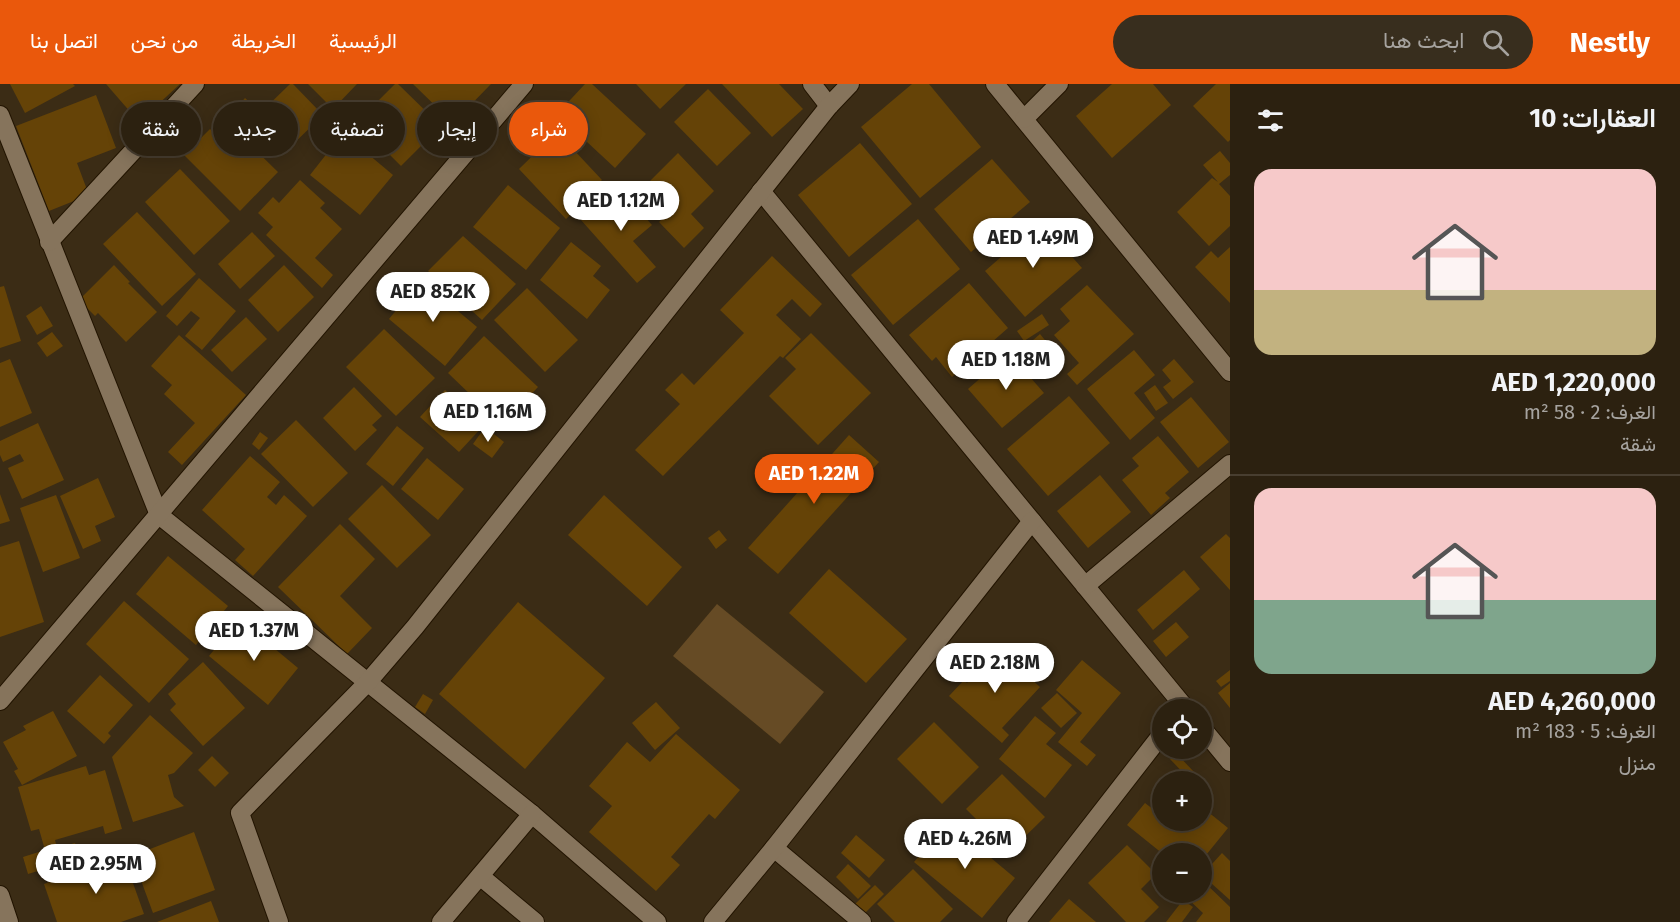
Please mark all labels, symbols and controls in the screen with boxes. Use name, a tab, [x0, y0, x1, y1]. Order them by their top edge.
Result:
search box	[1113, 15, 1533, 69]
icon: search	[1479, 26, 1512, 59]
text: Nestly	[1569, 26, 1650, 59]
text: ابحث هنا	[1383, 27, 1464, 54]
text: اتصل بنا	[30, 28, 98, 54]
text: من نحن	[131, 28, 198, 54]
text: الخريطة	[231, 28, 296, 54]
text: الرئيسية	[329, 28, 397, 54]
chip: شقة	[121, 102, 201, 156]
chip: جديد	[213, 102, 298, 156]
chip: تصفية	[310, 102, 405, 156]
chip: إيجار	[417, 102, 497, 156]
chip: شراء	[509, 102, 588, 156]
text: العقارات: 10	[1529, 103, 1656, 134]
icon: filters	[1254, 104, 1287, 137]
pin: AED 1.12M	[552, 181, 690, 232]
text: AED 1.12M	[577, 188, 665, 212]
icon: home	[1401, 208, 1509, 316]
pin: AED 1.49M	[964, 218, 1102, 269]
text: AED 1.49M	[987, 225, 1079, 249]
pin: AED 852K	[371, 272, 495, 323]
text: AED 852K	[390, 279, 476, 303]
pin: AED 1.18M	[937, 340, 1075, 391]
text: AED 1.18M	[962, 347, 1050, 371]
text: AED 1,220,000	[1492, 367, 1656, 398]
pin: AED 1.16M	[419, 392, 557, 443]
text: AED 1.16M	[444, 399, 532, 423]
text: الغرف: 2 · 58 m²	[1524, 400, 1656, 424]
text: شقة	[1620, 432, 1656, 456]
pin: AED 1.22M	[745, 454, 883, 505]
text: AED 1.22M	[769, 461, 859, 485]
icon: home	[1401, 527, 1509, 635]
pin: AED 1.37M	[185, 611, 323, 662]
text: AED 1.37M	[209, 618, 299, 642]
pin: AED 2.18M	[926, 643, 1064, 694]
text: AED 2.18M	[950, 650, 1040, 674]
text: AED 4,260,000	[1488, 686, 1656, 717]
map controls	[1152, 699, 1212, 903]
button: locate	[1152, 699, 1212, 759]
text: الغرف: 5 · 183 m²	[1515, 719, 1656, 743]
text: منزل	[1619, 751, 1656, 775]
button: +	[1152, 771, 1212, 831]
pin: AED 4.26M	[896, 819, 1034, 870]
text: AED 4.26M	[918, 826, 1012, 850]
button: −	[1152, 843, 1212, 903]
pin: AED 2.95M	[27, 844, 165, 895]
text: AED 2.95M	[50, 851, 142, 875]

